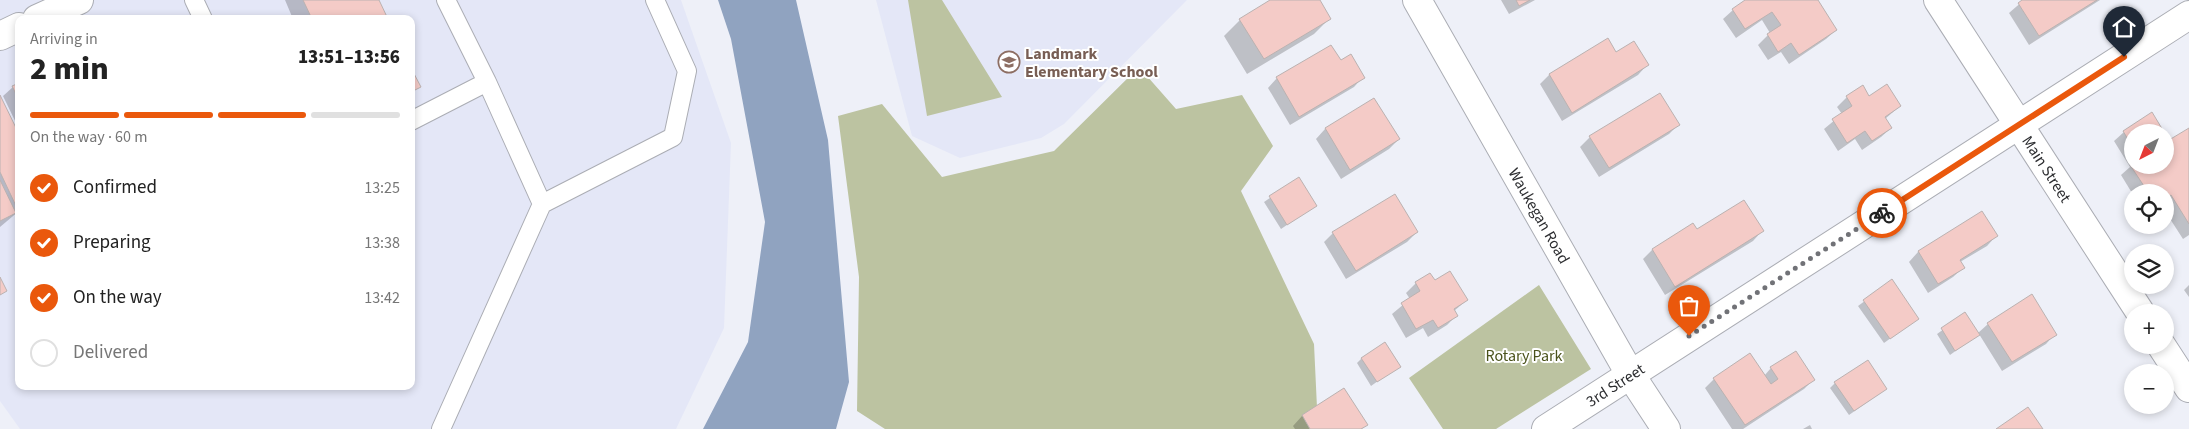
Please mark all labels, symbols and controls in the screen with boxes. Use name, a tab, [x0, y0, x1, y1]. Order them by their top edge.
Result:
pin	[2103, 6, 2145, 57]
icon: home	[2110, 13, 2138, 41]
text: Arriving in	[30, 28, 98, 50]
place label: Landmark Elementary School	[1025, 43, 1158, 83]
text: 13:51–13:56	[298, 44, 400, 71]
text: 2 min	[30, 46, 109, 92]
school or university icon: Landmark Elementary School	[997, 50, 1021, 74]
north arrow	[2124, 124, 2174, 174]
map controls	[2124, 124, 2174, 414]
text: On the way · 60 m	[30, 126, 147, 148]
street label: Main Street	[2017, 131, 2077, 208]
street label: Waukegan Road	[1503, 164, 1575, 268]
icon: check	[30, 174, 58, 202]
text: Confirmed	[73, 174, 157, 201]
text: 13:25	[364, 177, 400, 199]
button: locate	[2124, 184, 2174, 234]
courier	[1857, 188, 1907, 238]
icon: bike	[1868, 199, 1896, 227]
icon: check	[30, 229, 58, 257]
text: Preparing	[73, 229, 151, 256]
text: 13:38	[364, 232, 400, 254]
button: layers	[2124, 244, 2174, 294]
icon: check	[30, 284, 58, 312]
text: On the way	[73, 284, 162, 311]
pin	[1668, 285, 1710, 336]
text: 13:42	[364, 287, 400, 309]
icon: bag	[1675, 292, 1703, 320]
button: +	[2124, 304, 2174, 354]
text: Delivered	[73, 339, 148, 366]
park label: Rotary Park	[1485, 345, 1563, 367]
street label: 3rd Street	[1582, 358, 1650, 412]
button: −	[2124, 364, 2174, 414]

